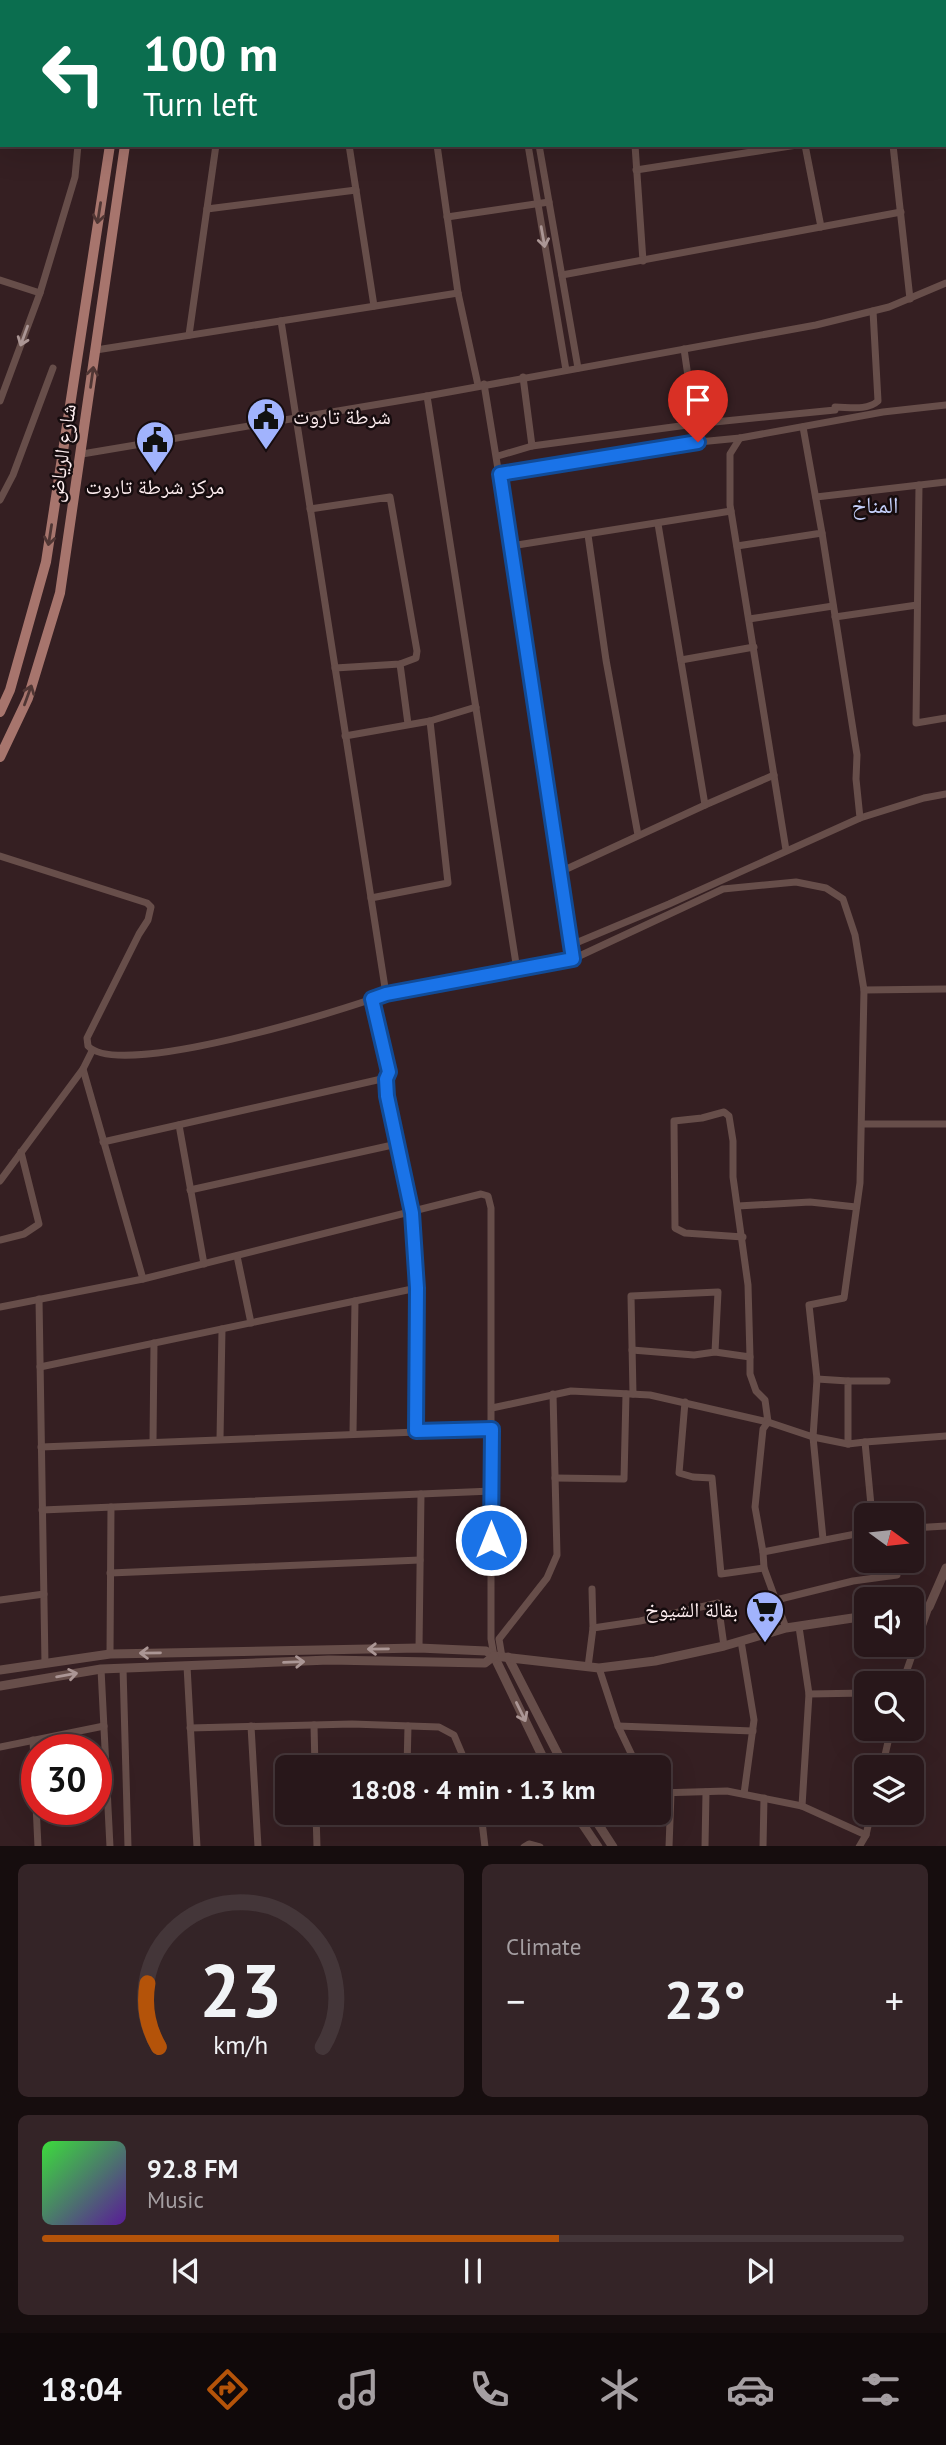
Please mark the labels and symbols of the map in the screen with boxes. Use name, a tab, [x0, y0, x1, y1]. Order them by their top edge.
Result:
one-way arrow	[92, 201, 105, 224]
one-way arrow	[537, 225, 550, 248]
one-way arrow	[17, 324, 30, 346]
one-way arrow	[86, 366, 99, 389]
pin	[668, 370, 728, 442]
public building icon: شرطة تاروت	[245, 396, 287, 451]
street label: شارع الرياض	[41, 402, 82, 504]
place label: شرطة تاروت	[293, 403, 391, 430]
public building icon: مركز شرطة تاروت	[134, 419, 176, 474]
place label: مركز شرطة تاروت	[86, 473, 224, 500]
district label: المناخ	[851, 490, 899, 520]
one-way arrow	[43, 523, 56, 545]
one-way arrow	[23, 685, 36, 707]
position arrow	[454, 1503, 528, 1577]
north arrow	[854, 1503, 924, 1573]
supermarket icon: بقالة الشيوخ	[744, 1589, 786, 1644]
place label: بقالة الشيوخ	[645, 1596, 738, 1623]
one-way arrow	[367, 1642, 390, 1656]
one-way arrow	[139, 1647, 162, 1660]
one-way arrow	[282, 1655, 305, 1668]
one-way arrow	[55, 1668, 78, 1682]
one-way arrow	[515, 1701, 528, 1722]
speed limit sign: 30	[21, 1734, 112, 1825]

